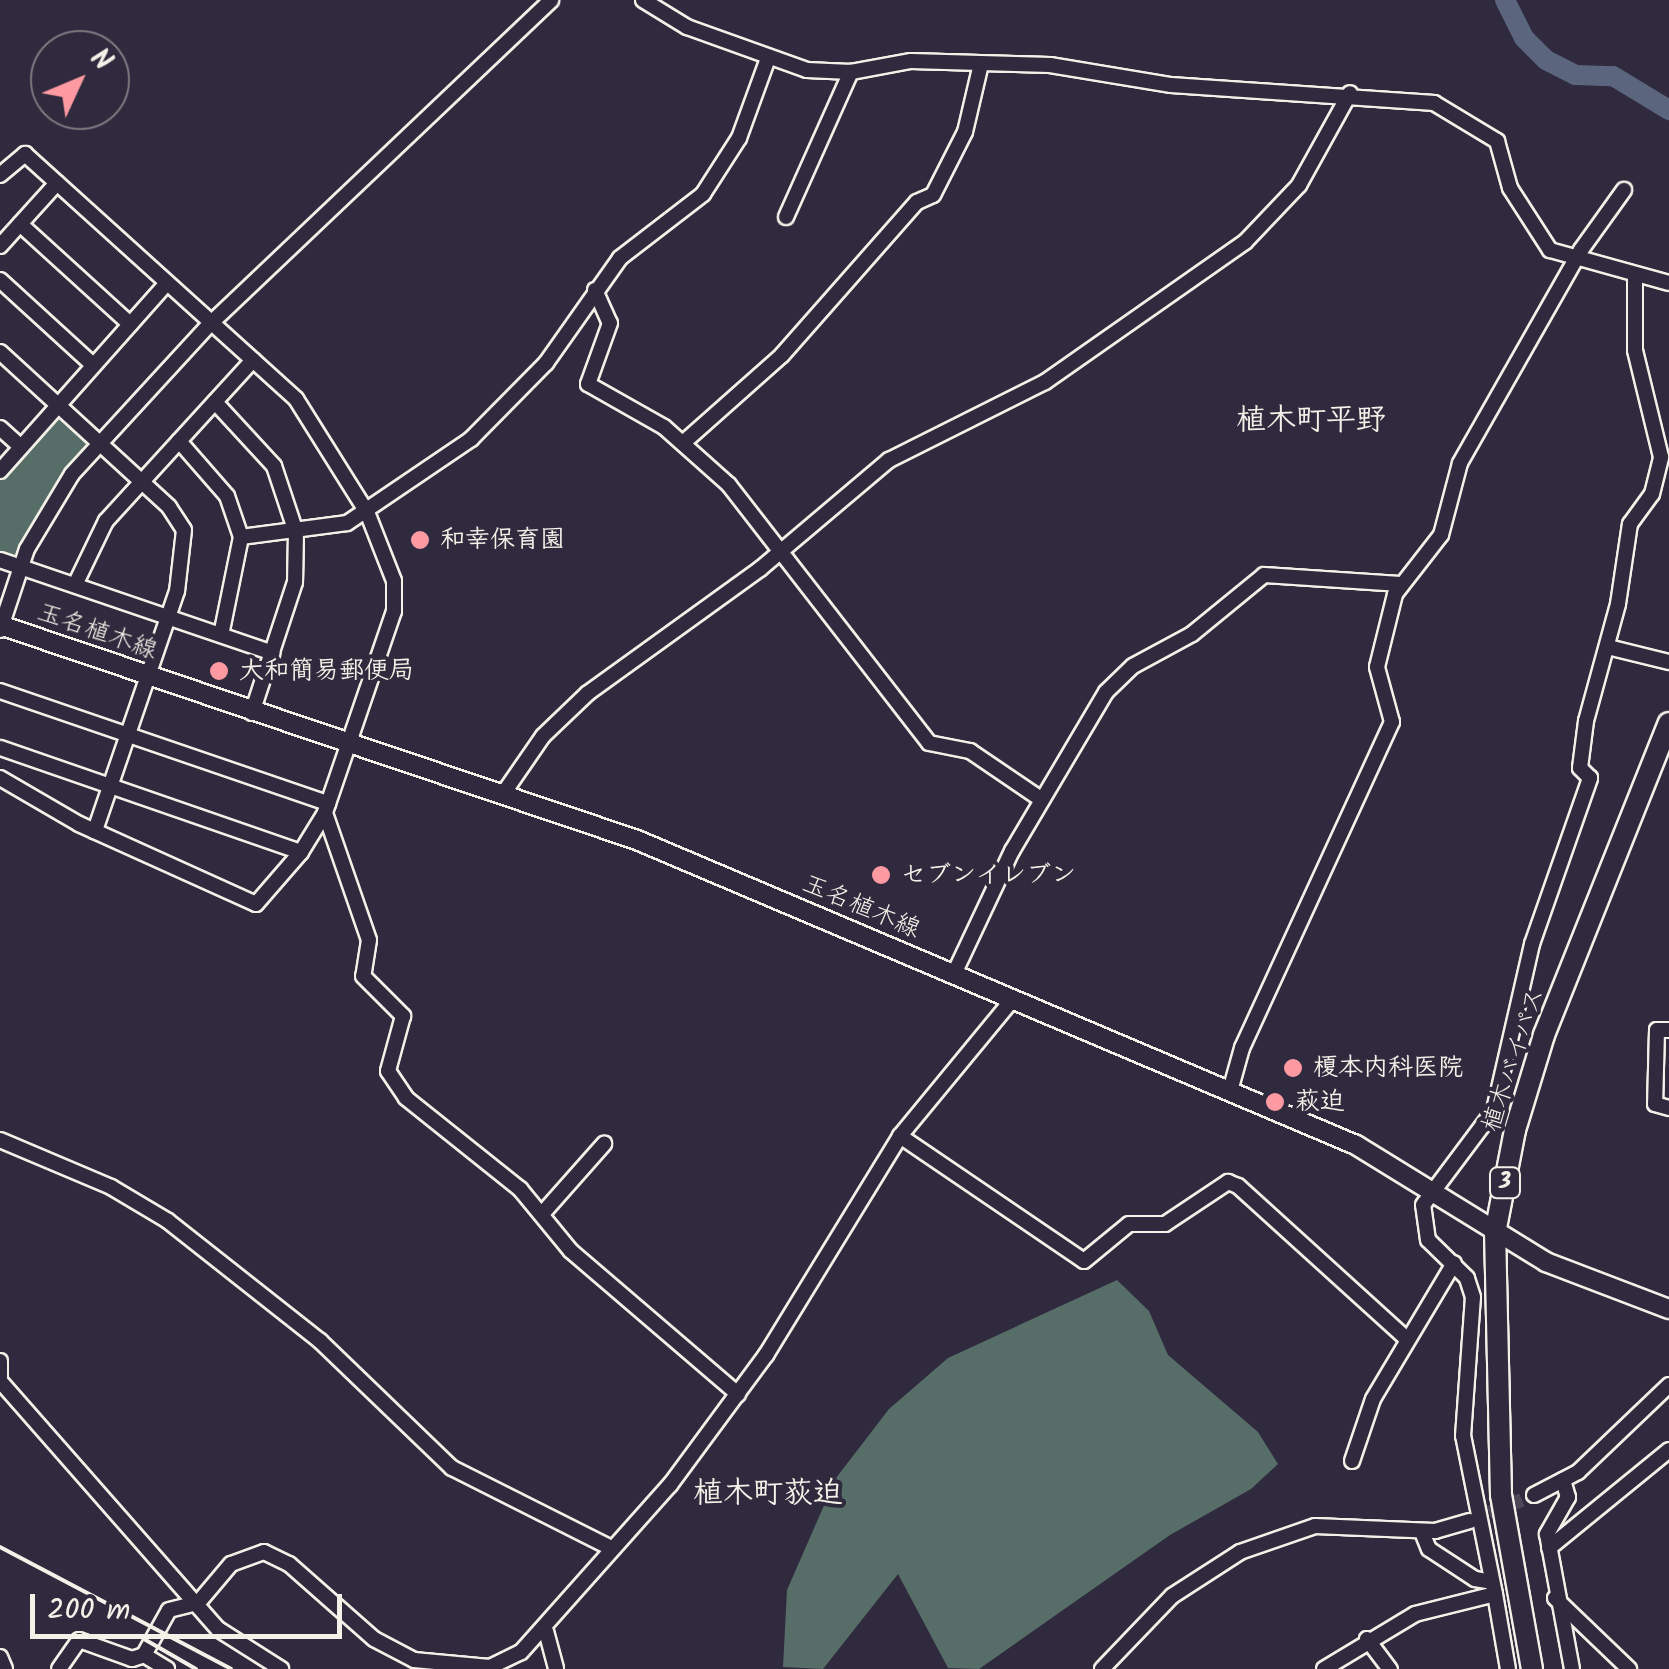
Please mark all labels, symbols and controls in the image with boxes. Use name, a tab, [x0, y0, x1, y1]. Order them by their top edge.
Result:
north arrow	[30, 30, 130, 130]
text: N	[78, 38, 123, 82]
district label: 植木町平野	[1236, 403, 1386, 439]
place label: 和幸保育園	[440, 525, 565, 555]
marker: 和幸保育園	[409, 529, 431, 551]
street label: 玉名植木線	[33, 597, 161, 667]
place label: 大和簡易郵便局	[239, 656, 414, 686]
marker: 大和簡易郵便局	[208, 660, 230, 682]
place label: セブンイレブン	[901, 860, 1076, 890]
marker: セブンイレブン	[870, 864, 892, 886]
street label: 玉名植木線	[798, 869, 924, 945]
street label: 植木バイパス	[1477, 984, 1551, 1136]
place label: 榎本内科医院	[1313, 1053, 1463, 1083]
marker: 榎本内科医院	[1282, 1057, 1304, 1079]
place label: 萩迫	[1295, 1087, 1345, 1117]
marker: 萩迫	[1264, 1091, 1286, 1113]
road number: 3	[1488, 1166, 1522, 1200]
district label: 植木町荻迫	[693, 1476, 843, 1512]
scale bar	[35, 1574, 348, 1636]
text: 200 m	[47, 1587, 130, 1635]

